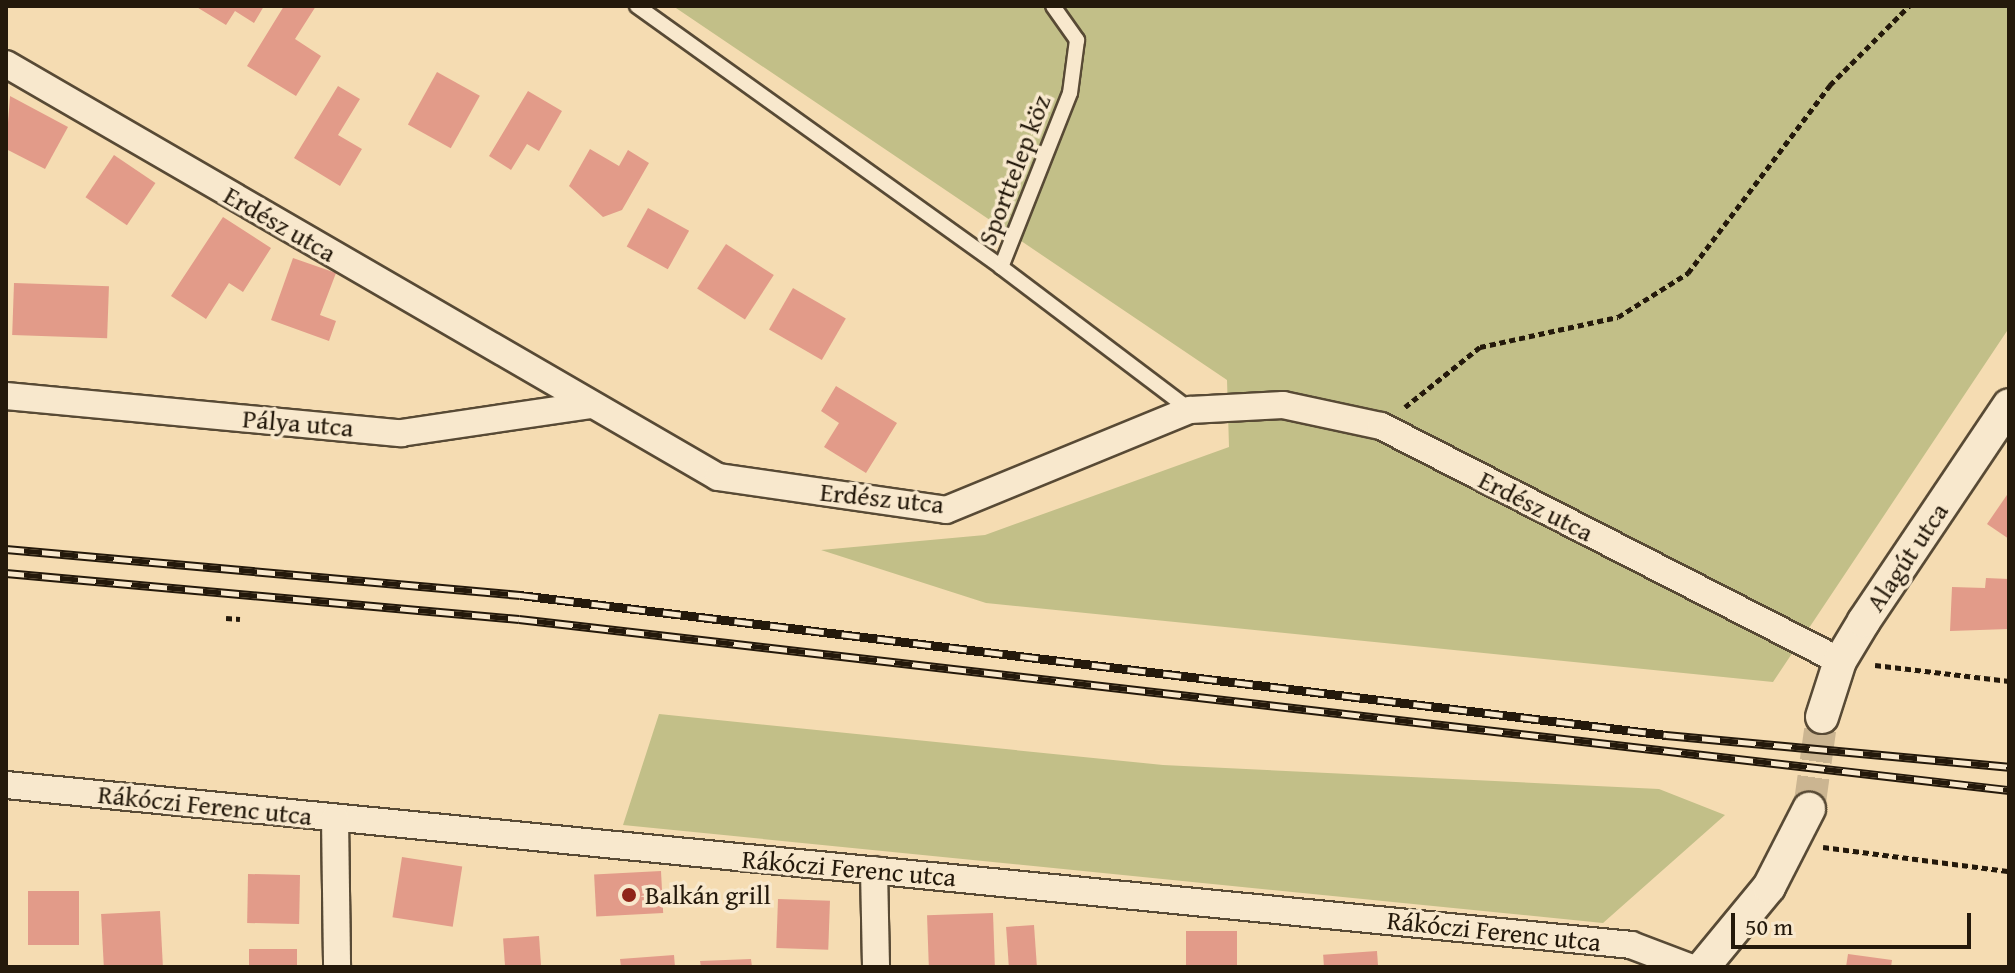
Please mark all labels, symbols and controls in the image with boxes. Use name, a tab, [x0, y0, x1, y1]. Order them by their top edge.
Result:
street label: Sporttelep köz	[971, 90, 1057, 250]
street label: Erdész utca	[218, 179, 342, 269]
street label: Pálya utca	[241, 403, 355, 443]
street label: Erdész utca	[1474, 464, 1598, 548]
street label: Erdész utca	[819, 476, 945, 520]
street label: Alagút utca	[1859, 497, 1955, 617]
street label: Rákóczi Ferenc utca	[96, 778, 314, 832]
street label: Rákóczi Ferenc utca	[741, 843, 957, 893]
place label: Balkán grill	[645, 879, 771, 911]
marker: Balkán grill	[620, 886, 638, 904]
scale bar	[1735, 897, 1975, 947]
street label: Rákóczi Ferenc utca	[1385, 904, 1603, 958]
text: 50 m	[1745, 909, 1793, 944]

